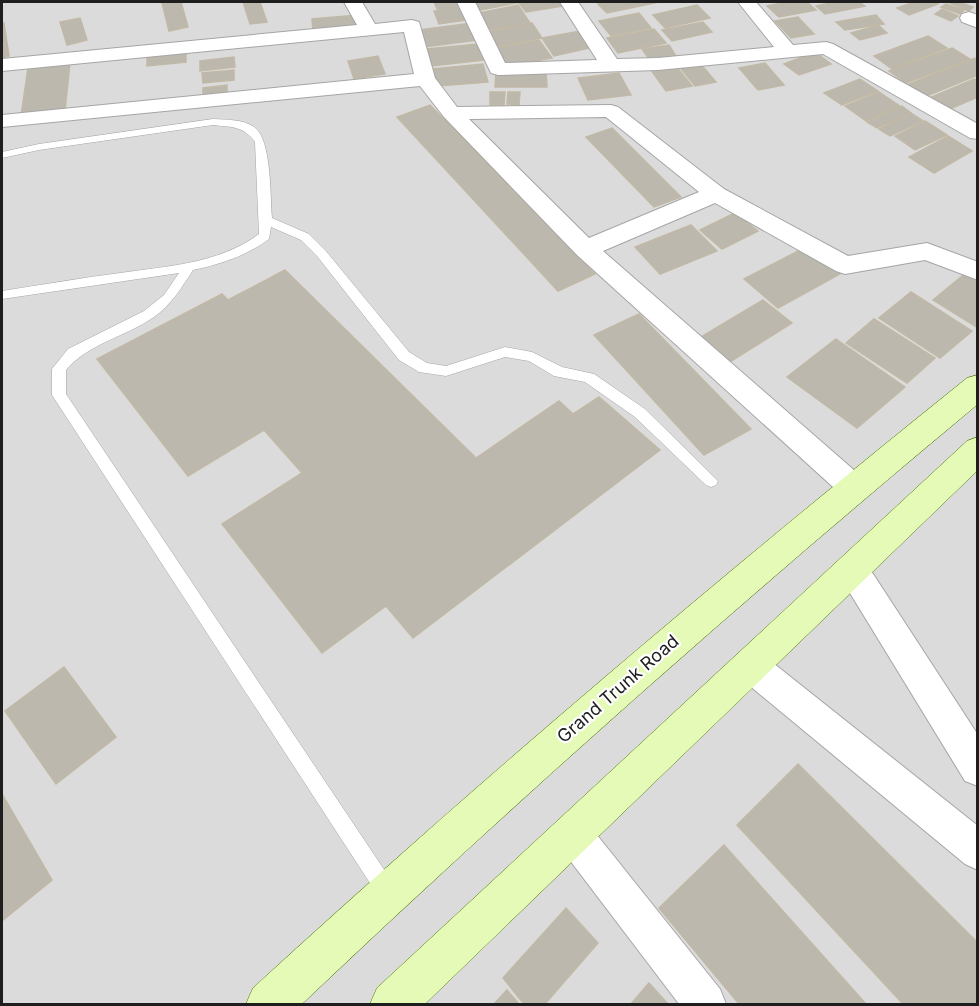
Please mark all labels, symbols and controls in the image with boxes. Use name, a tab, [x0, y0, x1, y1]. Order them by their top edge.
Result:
street label: Grand Trunk Road	[553, 630, 683, 747]

